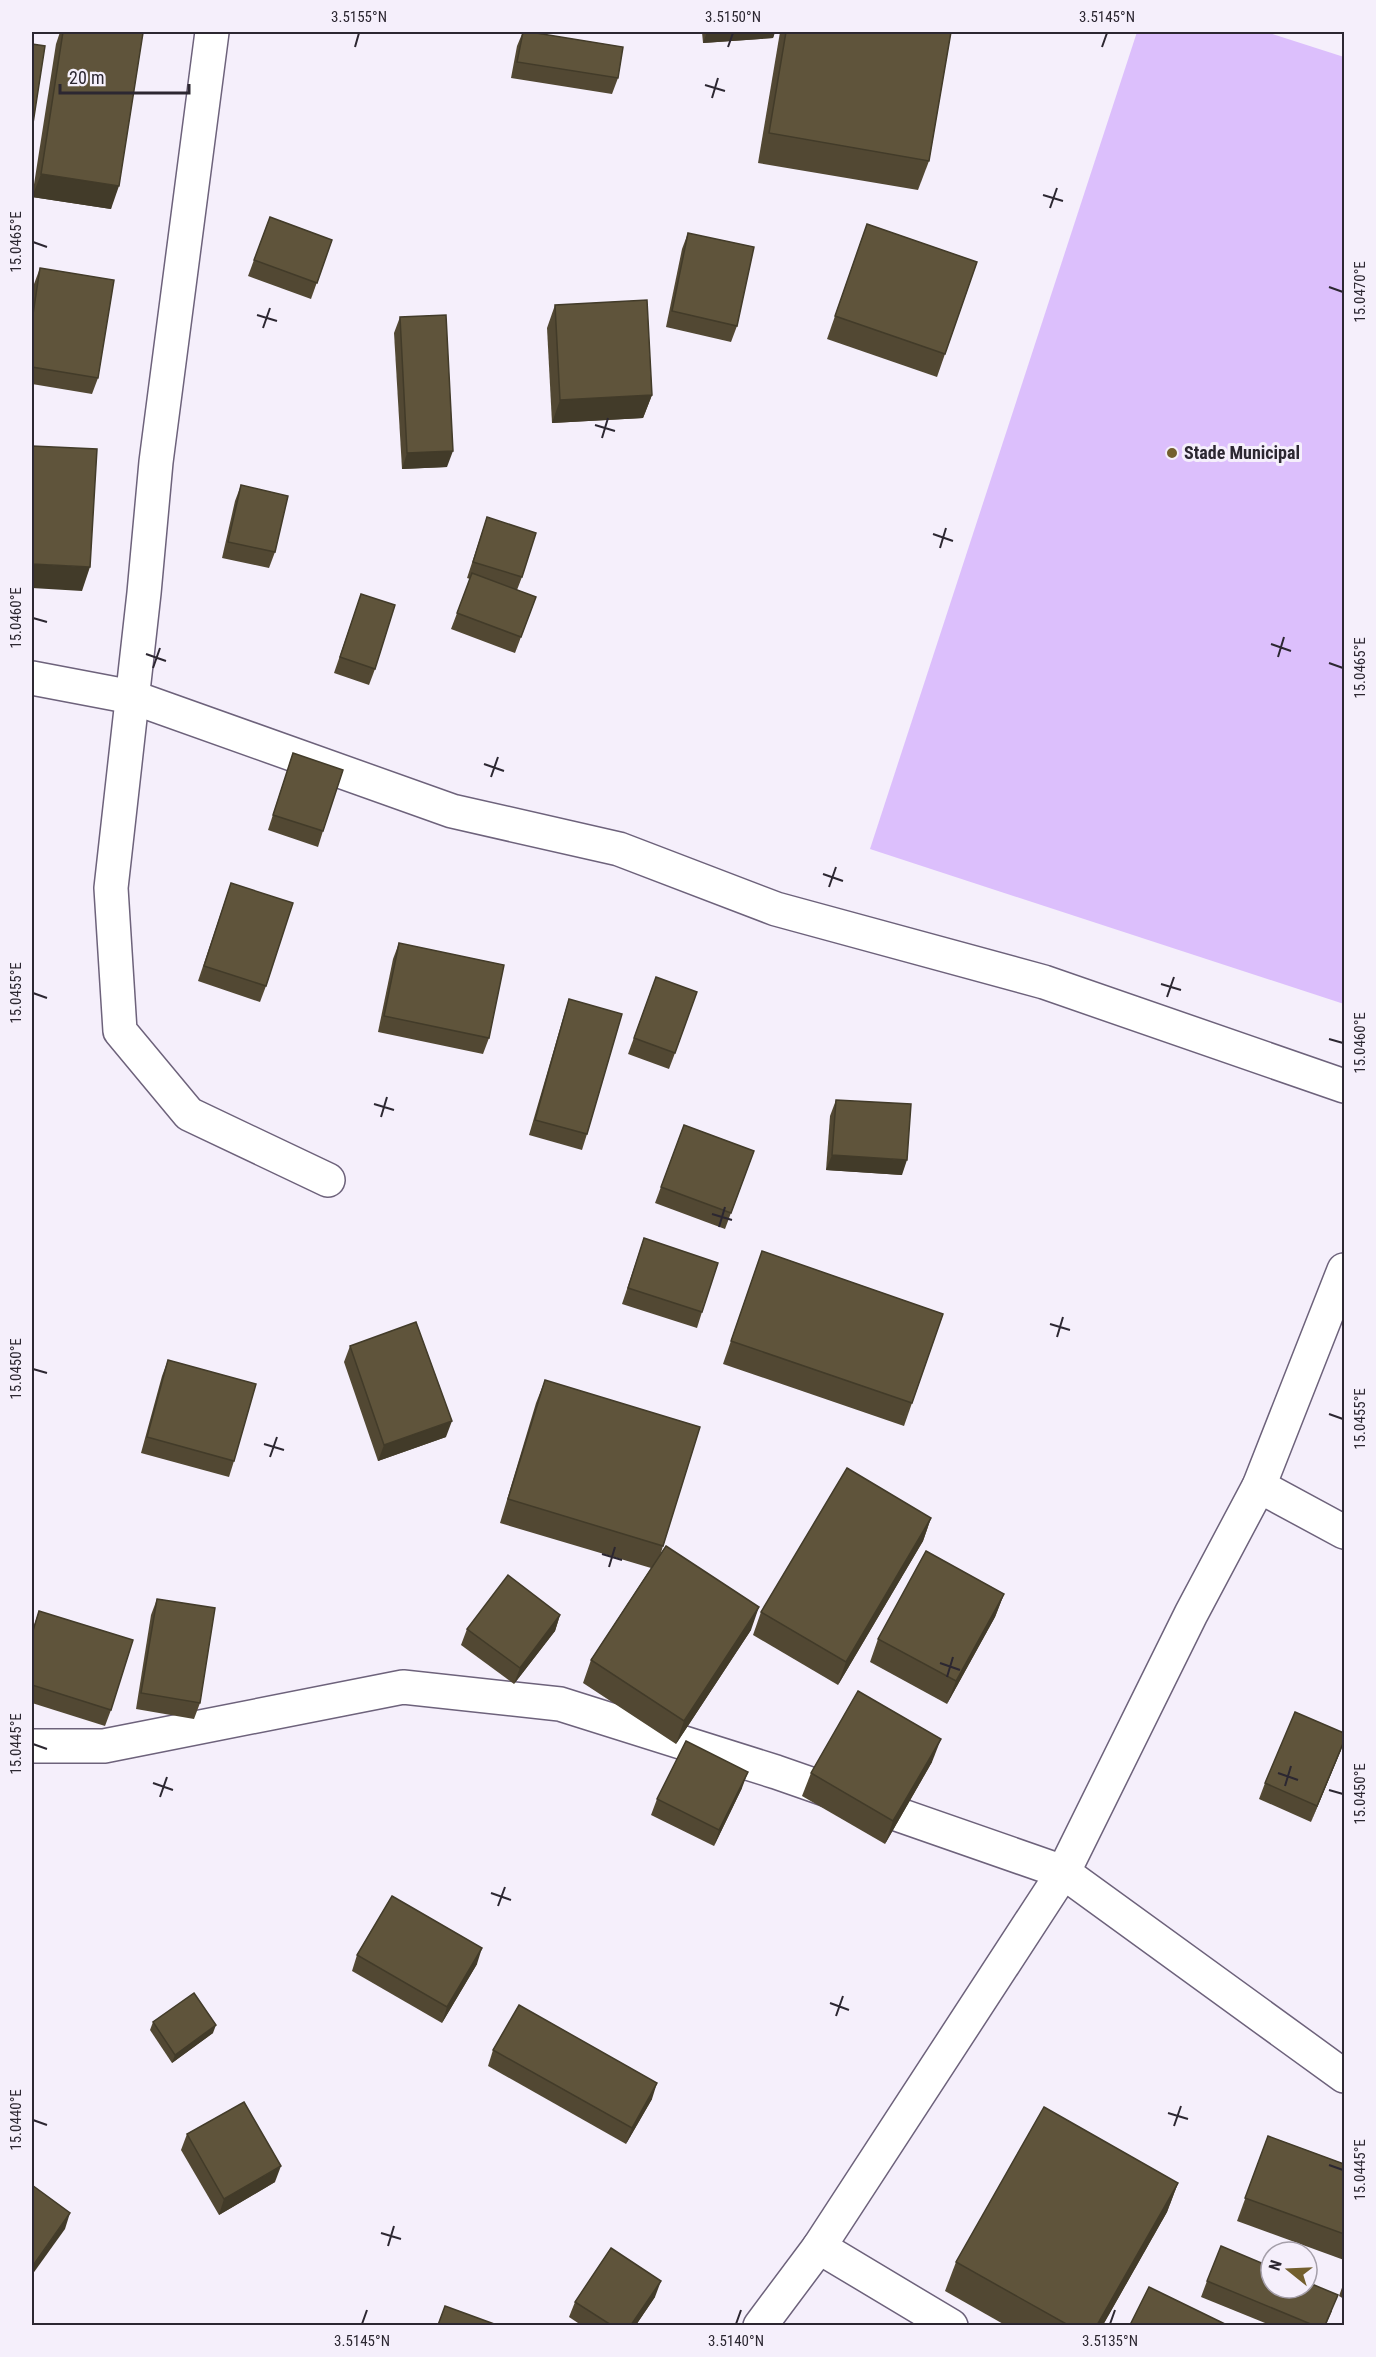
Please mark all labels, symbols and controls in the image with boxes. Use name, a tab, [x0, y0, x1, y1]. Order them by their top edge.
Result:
text: 3.5155°N	[331, 8, 387, 26]
text: 3.5150°N	[705, 8, 761, 26]
text: 3.5145°N	[1079, 8, 1135, 26]
scale bar	[60, 57, 189, 95]
text: 20 m	[69, 67, 104, 88]
text: 15.0465°E	[7, 211, 25, 273]
text: 15.0470°E	[1351, 261, 1369, 323]
place label: Stade Municipal	[1184, 442, 1300, 463]
marker: Stade Municipal	[1165, 446, 1179, 460]
text: 15.0460°E	[7, 587, 25, 649]
text: 15.0465°E	[1351, 637, 1369, 699]
text: 15.0455°E	[7, 962, 25, 1024]
text: 15.0460°E	[1351, 1012, 1369, 1074]
text: 15.0450°E	[7, 1338, 25, 1400]
text: 15.0455°E	[1351, 1388, 1369, 1450]
text: 15.0445°E	[7, 1713, 25, 1775]
text: 15.0450°E	[1351, 1763, 1369, 1825]
text: 15.0440°E	[7, 2089, 25, 2151]
text: 15.0445°E	[1351, 2139, 1369, 2201]
north arrow	[1259, 2240, 1319, 2300]
text: N	[1265, 2258, 1286, 2273]
text: 3.5145°N	[334, 2332, 390, 2350]
text: 3.5140°N	[708, 2332, 764, 2350]
text: 3.5135°N	[1082, 2332, 1138, 2350]

